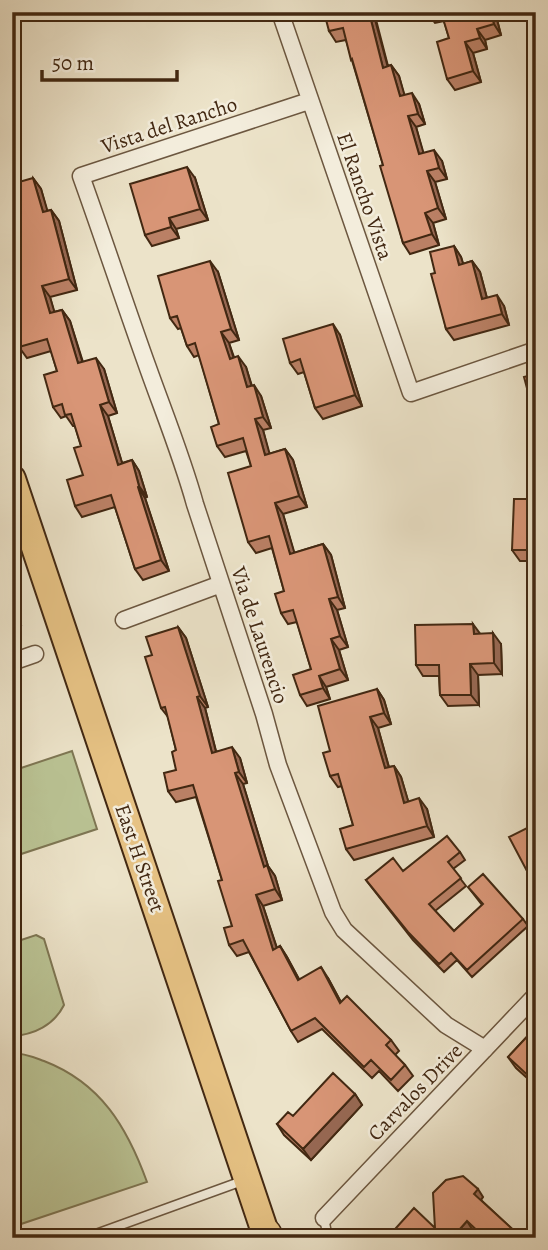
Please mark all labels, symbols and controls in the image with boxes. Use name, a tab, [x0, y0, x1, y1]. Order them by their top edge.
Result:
scale bar	[42, 38, 177, 82]
text: 50 m	[52, 49, 94, 77]
street label: Vista del Rancho	[96, 90, 241, 160]
street label: El Rancho Vista	[330, 128, 400, 264]
street label: Via de Laurencio	[224, 562, 295, 707]
street label: East H Street	[108, 800, 172, 916]
street label: Carvalos Drive	[361, 1037, 469, 1147]

